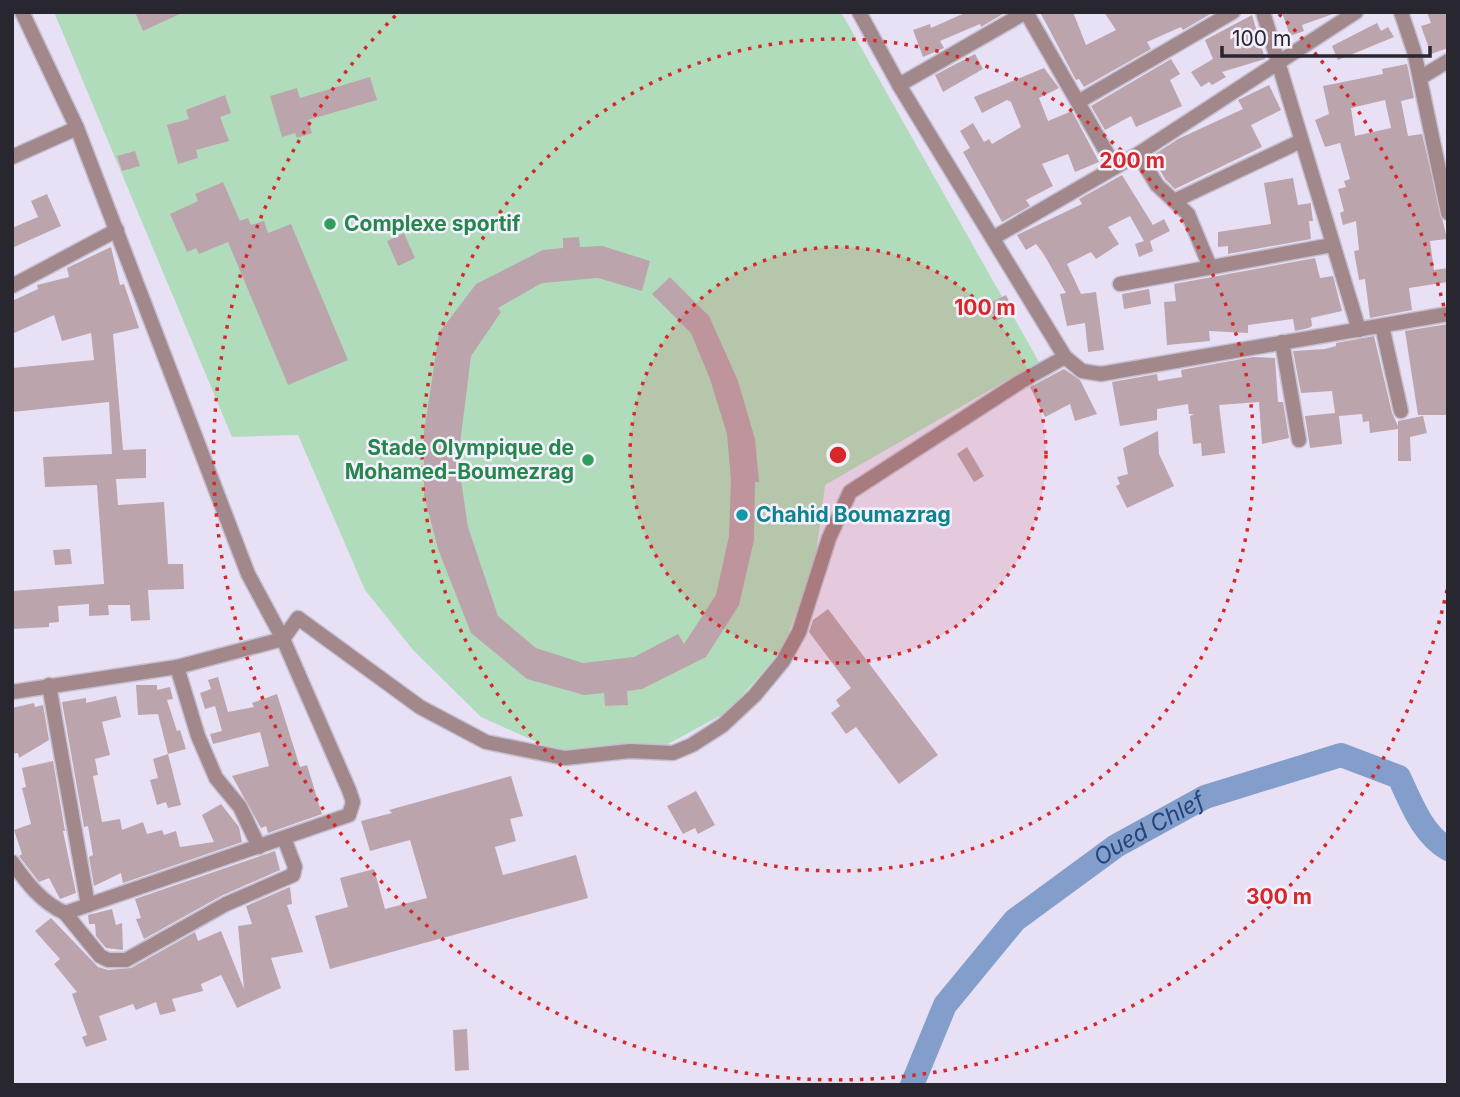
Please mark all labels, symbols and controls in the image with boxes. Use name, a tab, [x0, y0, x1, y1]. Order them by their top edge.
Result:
scale bar	[1222, 14, 1430, 58]
text: 100 m	[1232, 26, 1291, 51]
text: 200 m	[1099, 148, 1165, 173]
place label: Complexe sportif	[344, 211, 521, 236]
marker: Complexe sportif	[322, 216, 338, 232]
text: 100 m	[954, 295, 1016, 320]
place label: Stade Olympique de Mohamed-Boumezrag	[345, 435, 574, 484]
centre of rings	[826, 443, 850, 467]
marker: Stade Olympique de Mohamed-Boumezrag	[580, 452, 596, 468]
place label: Chahid Boumazrag	[756, 502, 951, 527]
marker: Chahid Boumazrag	[734, 507, 750, 523]
water label: Oued Chlef	[1088, 785, 1211, 872]
text: 300 m	[1246, 884, 1312, 909]

